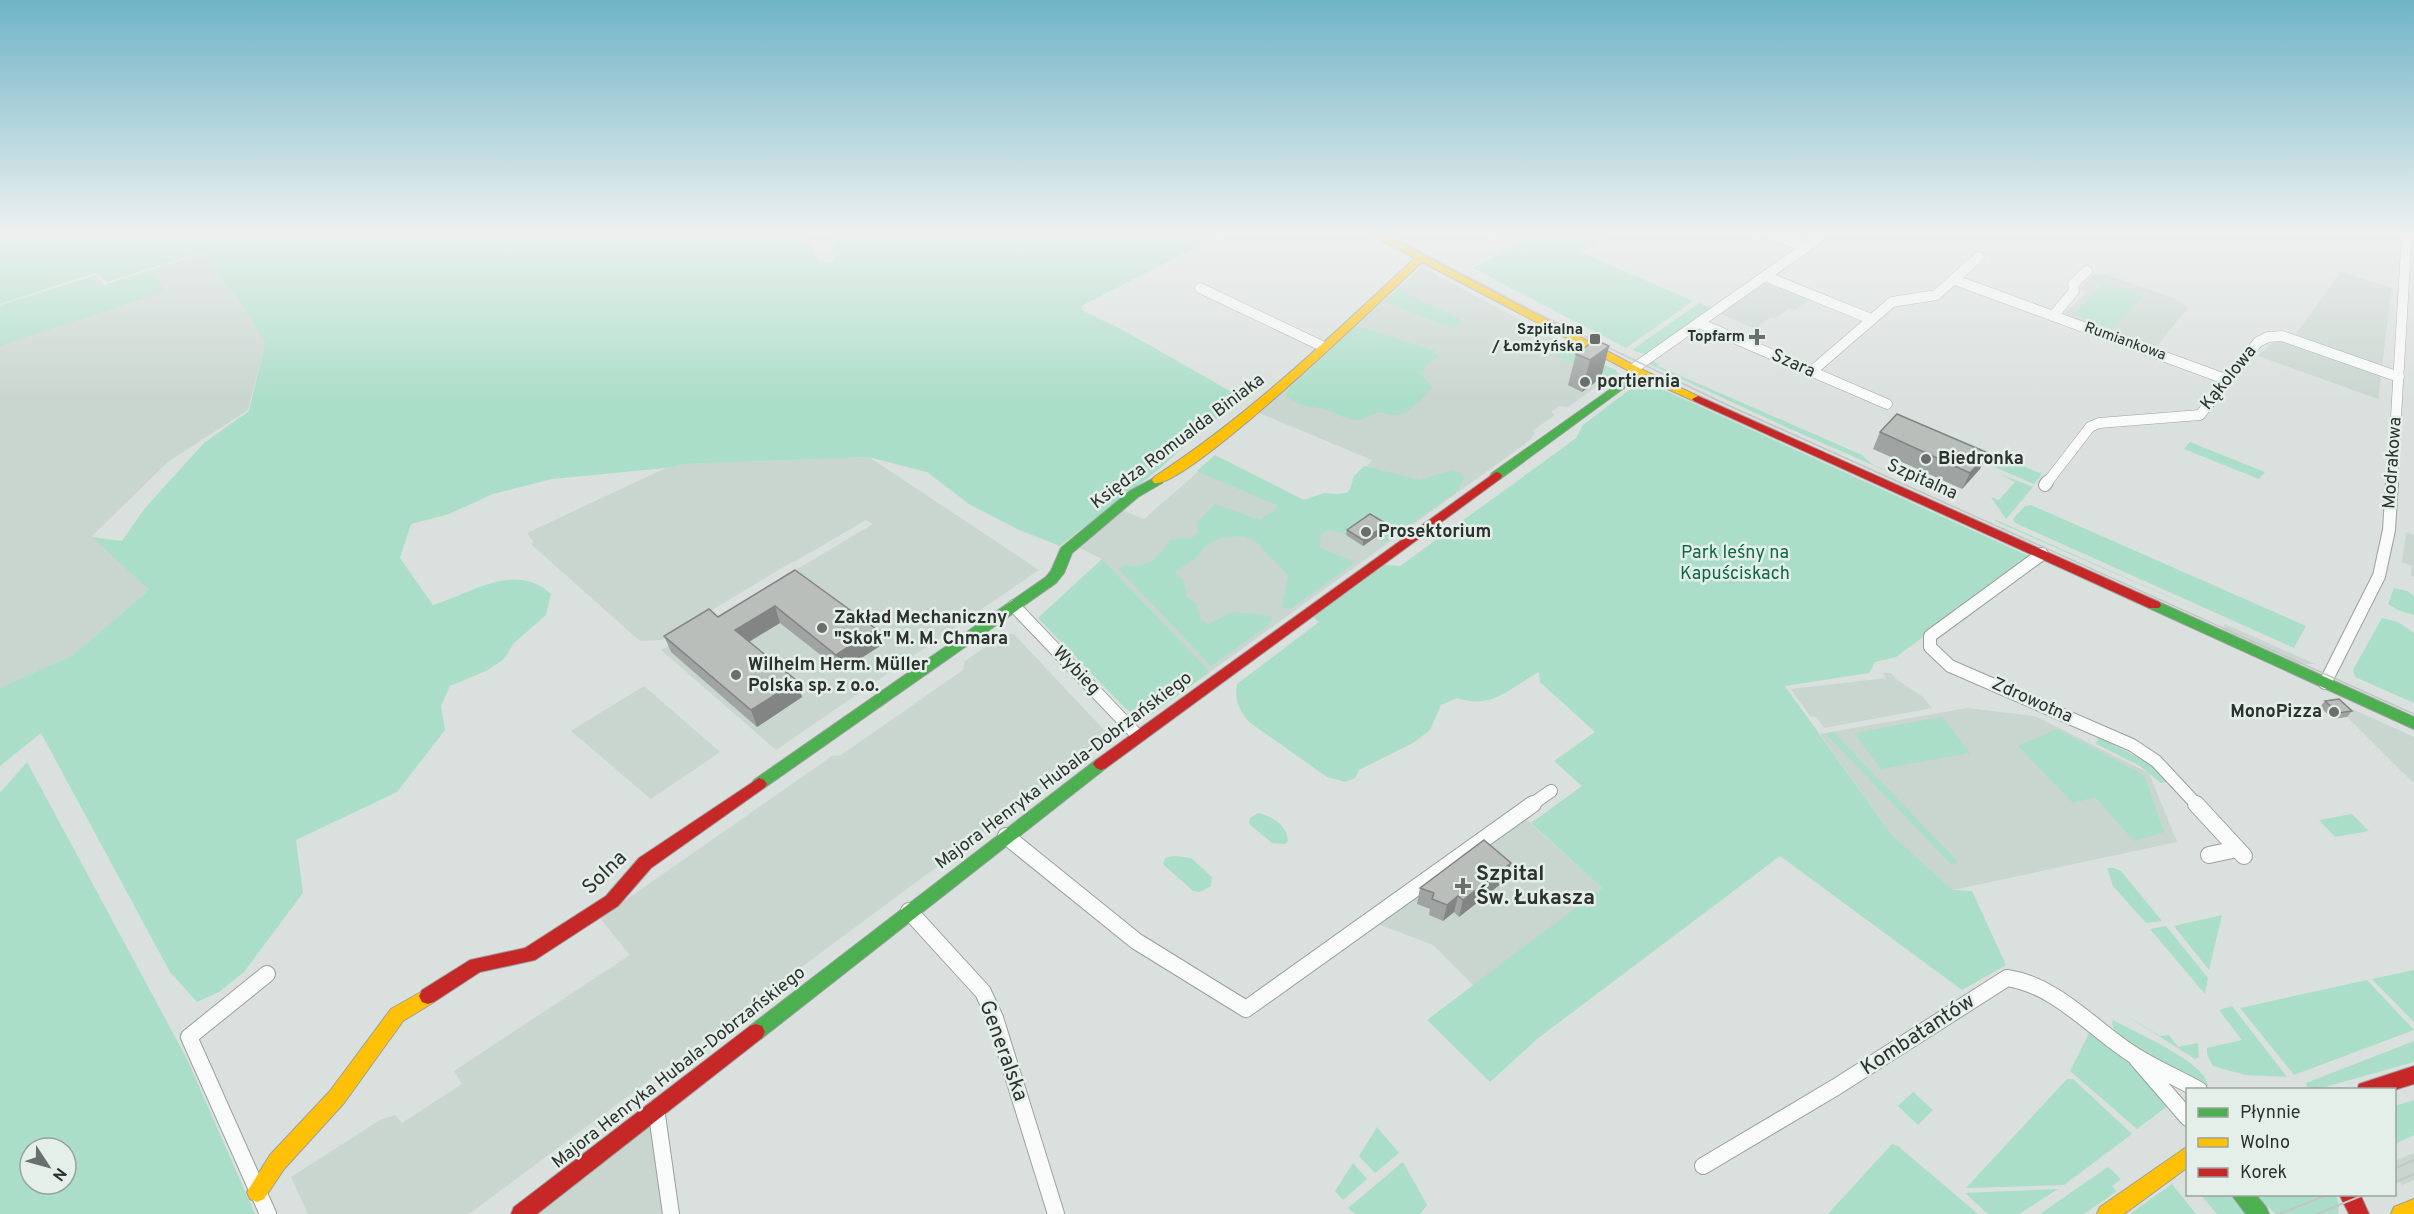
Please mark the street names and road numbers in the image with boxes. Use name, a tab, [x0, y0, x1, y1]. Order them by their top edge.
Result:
street label: Rumiankowa	[2082, 318, 2168, 366]
street label: Kąkolowa	[2196, 341, 2262, 415]
street label: Szara	[1767, 344, 1819, 384]
street label: Księdza Romualda Biniaka	[1087, 369, 1269, 515]
street label: Modrakowa	[2378, 416, 2408, 510]
street label: Szpitalna	[1883, 454, 1961, 506]
street label: Wybieg	[1047, 642, 1105, 700]
street label: Majora Henryka Hubala-Dobrzańskiego	[931, 667, 1197, 875]
street label: Zdrowotna	[1988, 673, 2076, 729]
street label: Solna	[577, 845, 633, 901]
street label: Majora Henryka Hubala-Dobrzańskiego	[548, 962, 810, 1174]
street label: Kombatantów	[1856, 988, 1980, 1082]
street label: Generalska	[972, 997, 1034, 1105]

